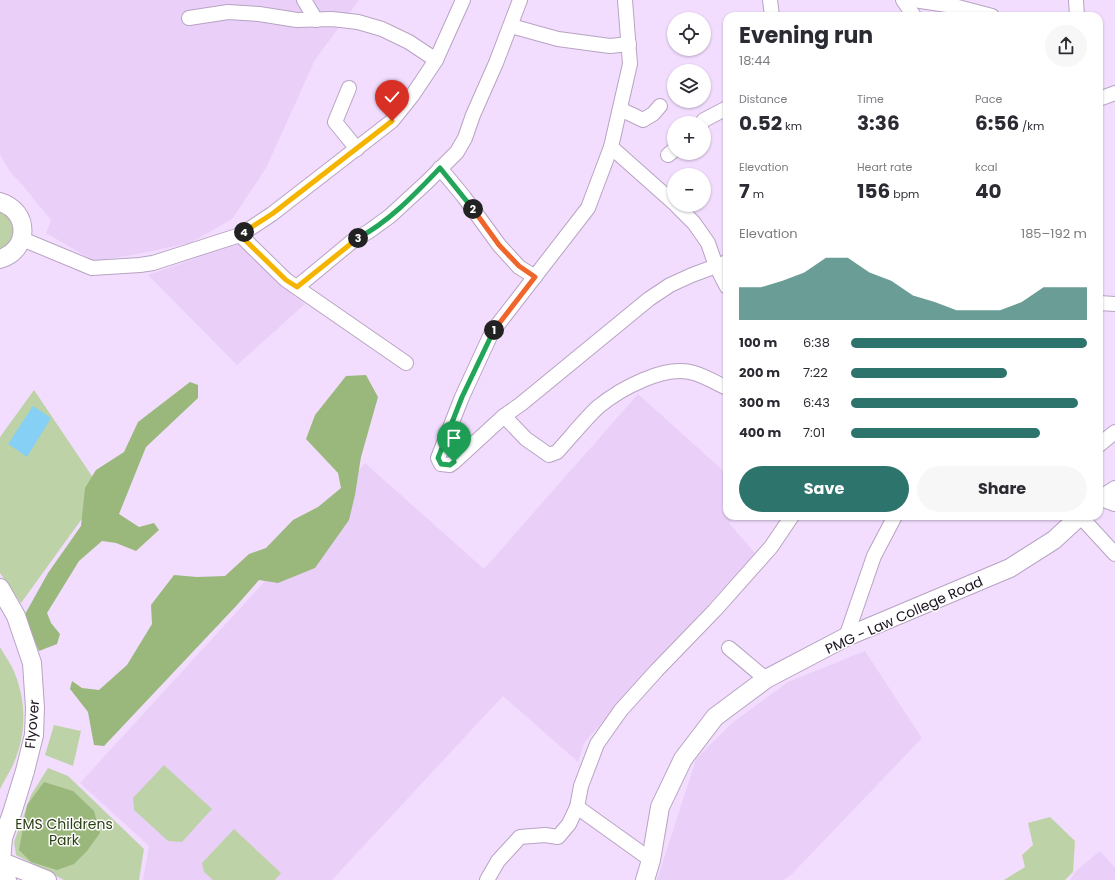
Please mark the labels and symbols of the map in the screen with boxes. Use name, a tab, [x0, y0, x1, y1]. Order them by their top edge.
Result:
pin	[375, 80, 409, 121]
pin: 2	[463, 199, 483, 219]
pin: 4	[234, 222, 254, 242]
pin: 3	[348, 228, 368, 248]
pin: 1	[484, 320, 504, 340]
pin	[437, 421, 471, 462]
street label: PMG - Law College Road	[822, 571, 986, 659]
street label: Flyover	[20, 699, 44, 749]
park label: EMS Childrens Park	[15, 814, 113, 850]

